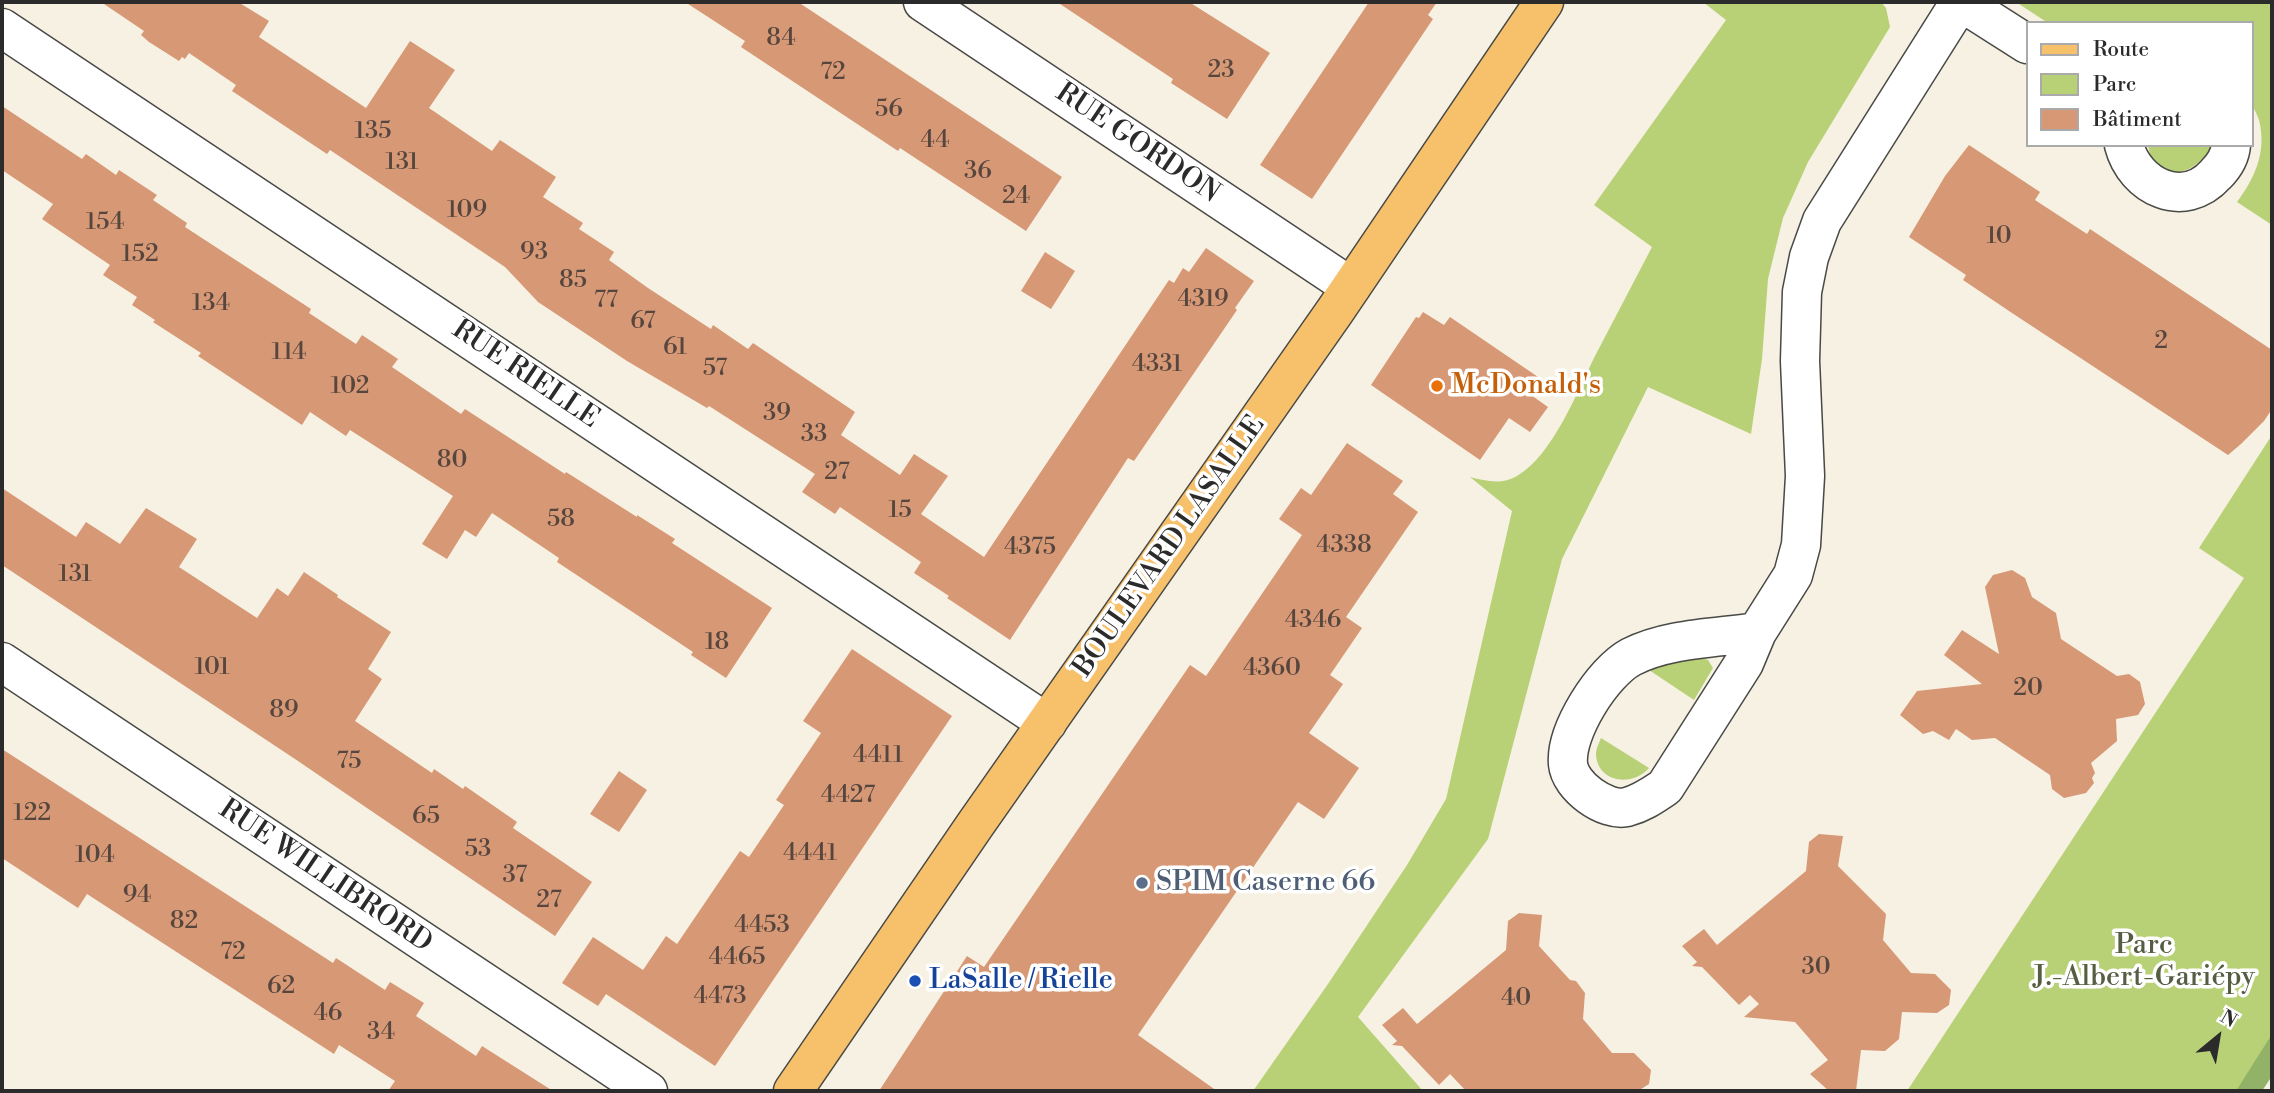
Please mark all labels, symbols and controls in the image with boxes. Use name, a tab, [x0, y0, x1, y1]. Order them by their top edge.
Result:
legend	[2025, 21, 2253, 147]
house number: 84	[766, 25, 796, 53]
text: Route	[2093, 37, 2149, 63]
house number: 23	[1208, 57, 1234, 85]
house number: 72	[820, 59, 846, 87]
text: Parc	[2093, 72, 2136, 98]
street label: RUE GORDON	[1049, 77, 1225, 211]
house number: 56	[875, 96, 903, 124]
text: Bâtiment	[2093, 107, 2182, 133]
house number: 135	[355, 118, 391, 146]
house number: 44	[920, 127, 950, 155]
house number: 131	[385, 149, 419, 177]
house number: 36	[964, 158, 992, 186]
house number: 24	[1002, 183, 1030, 211]
house number: 109	[447, 197, 487, 225]
house number: 154	[86, 209, 124, 237]
house number: 10	[1986, 223, 2012, 251]
house number: 93	[520, 239, 548, 267]
house number: 152	[121, 241, 159, 269]
house number: 85	[559, 267, 587, 295]
house number: 4319	[1178, 286, 1228, 314]
house number: 77	[594, 287, 618, 315]
house number: 134	[192, 290, 230, 318]
house number: 67	[630, 308, 656, 336]
street label: RUE RIELLE	[445, 313, 605, 437]
house number: 2	[2154, 328, 2168, 356]
house number: 61	[663, 334, 687, 362]
house number: 114	[272, 339, 306, 367]
house number: 4331	[1132, 351, 1182, 379]
house number: 57	[703, 355, 727, 383]
place label: McDonald's	[1451, 369, 1601, 403]
house number: 102	[331, 373, 369, 401]
marker: McDonald's	[1429, 378, 1445, 394]
house number: 39	[763, 400, 791, 428]
street label: BOULEVARD LASALLE	[1067, 410, 1273, 684]
house number: 33	[801, 421, 827, 449]
house number: 80	[437, 447, 467, 475]
house number: 27	[824, 459, 850, 487]
house number: 15	[888, 497, 912, 525]
house number: 58	[547, 506, 575, 534]
house number: 4338	[1316, 532, 1372, 560]
house number: 4375	[1004, 534, 1056, 562]
house number: 131	[58, 561, 92, 589]
house number: 4346	[1285, 607, 1341, 635]
house number: 18	[705, 629, 729, 657]
house number: 101	[194, 654, 230, 682]
house number: 4360	[1243, 655, 1301, 683]
house number: 20	[2013, 675, 2043, 703]
house number: 89	[269, 697, 299, 725]
house number: 4411	[853, 742, 903, 770]
house number: 75	[337, 748, 361, 776]
house number: 4427	[821, 782, 875, 810]
street label: RUE WILLIBRORD	[212, 793, 438, 961]
house number: 122	[13, 800, 51, 828]
house number: 65	[412, 803, 440, 831]
house number: 53	[465, 836, 491, 864]
house number: 4441	[783, 840, 837, 868]
house number: 104	[75, 842, 115, 870]
house number: 37	[503, 862, 527, 890]
place label: SPIM Caserne 66	[1156, 866, 1375, 900]
marker: SPIM Caserne 66	[1134, 875, 1150, 891]
house number: 94	[123, 882, 151, 910]
house number: 27	[536, 887, 562, 915]
house number: 82	[170, 908, 198, 936]
house number: 4453	[734, 912, 790, 940]
park label: Parc J.-Albert-Gariépy	[2033, 929, 2255, 995]
house number: 72	[220, 939, 246, 967]
house number: 4465	[709, 944, 765, 972]
house number: 30	[1801, 954, 1831, 982]
place label: LaSalle / Rielle	[929, 964, 1113, 998]
house number: 62	[267, 973, 295, 1001]
marker: LaSalle / Rielle	[907, 973, 923, 989]
house number: 4473	[693, 983, 747, 1011]
house number: 40	[1501, 985, 1531, 1013]
house number: 46	[314, 1000, 342, 1028]
north arrow	[2183, 1002, 2253, 1072]
text: N	[2216, 1005, 2241, 1033]
house number: 34	[367, 1019, 395, 1047]

